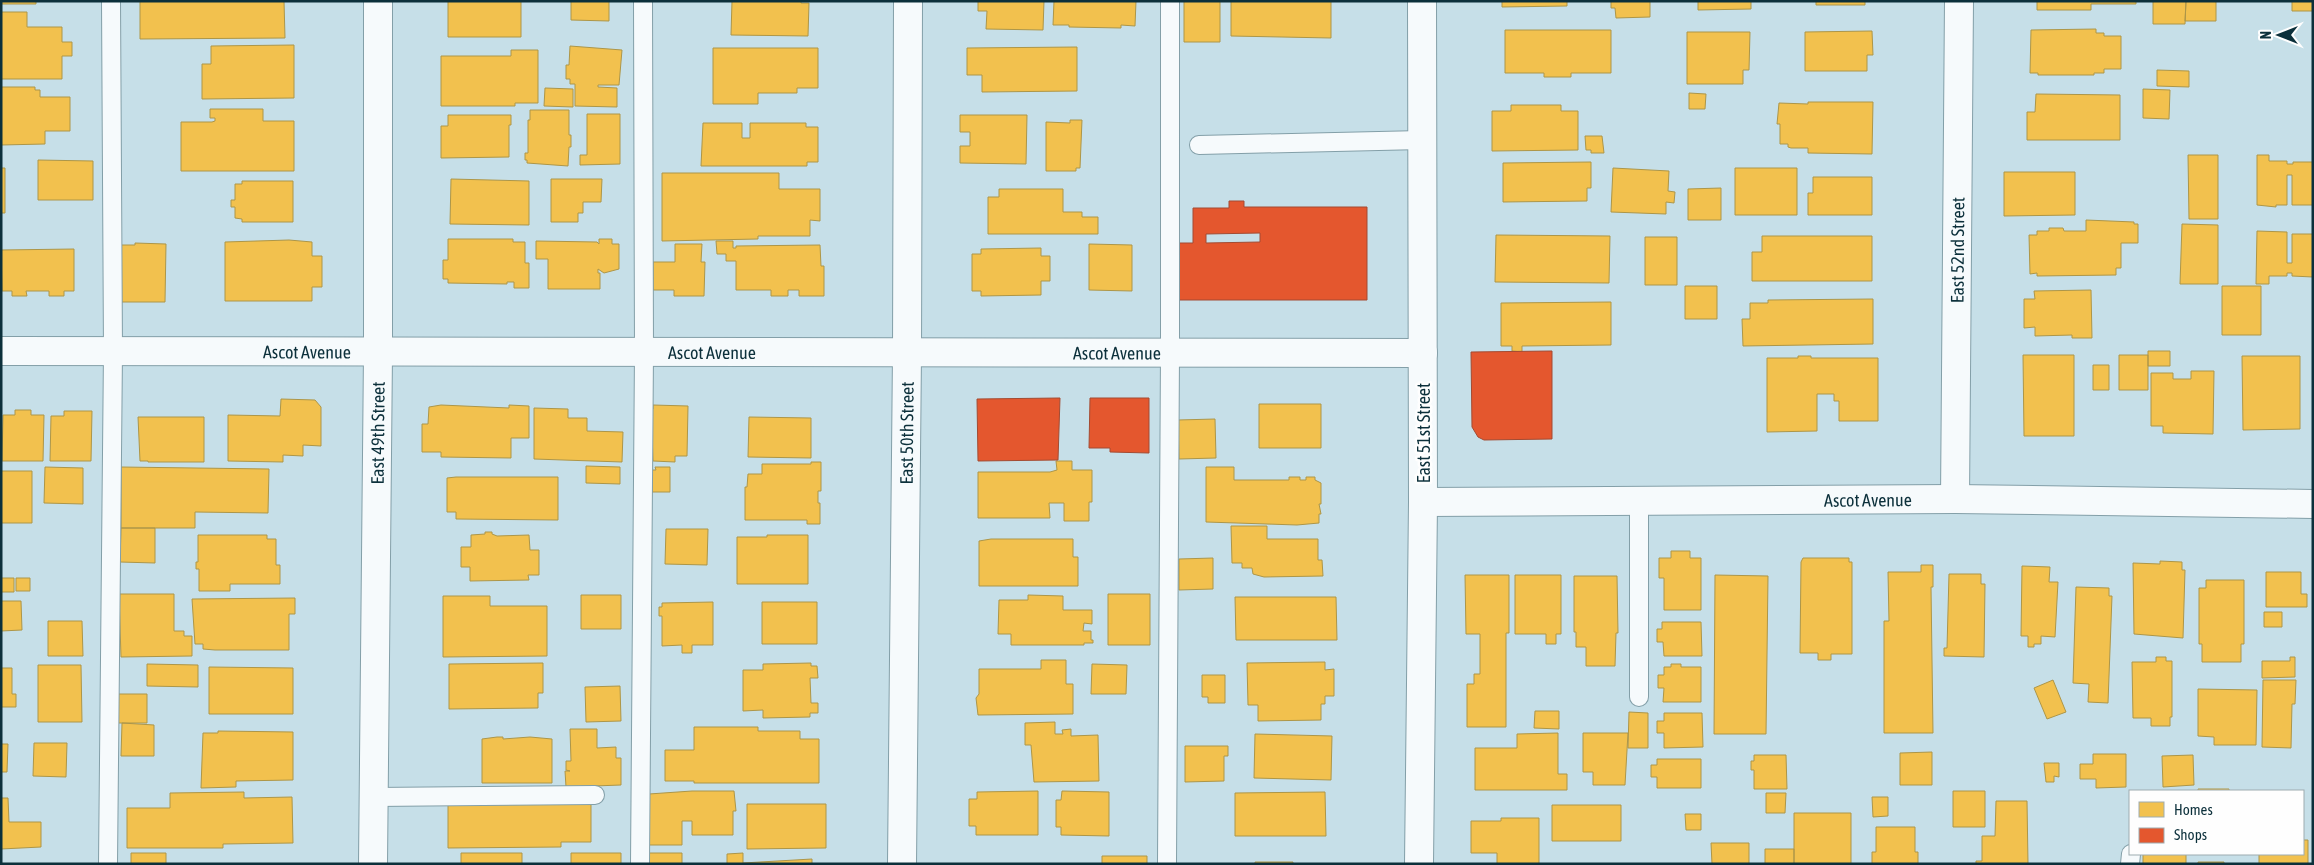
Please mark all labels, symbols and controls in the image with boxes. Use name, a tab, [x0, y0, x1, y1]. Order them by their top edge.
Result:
north arrow	[2254, 10, 2304, 60]
text: N	[2258, 31, 2274, 39]
street label: East 52nd Street	[1946, 197, 1968, 303]
street label: Ascot Avenue	[263, 341, 351, 362]
street label: Ascot Avenue	[668, 341, 756, 363]
street label: Ascot Avenue	[1073, 342, 1161, 363]
street label: East 49th Street	[366, 381, 388, 485]
street label: East 50th Street	[895, 381, 917, 485]
street label: East 51st Street	[1413, 383, 1434, 483]
street label: Ascot Avenue	[1824, 489, 1912, 510]
legend	[2129, 790, 2304, 855]
text: Homes	[2174, 801, 2213, 818]
text: Shops	[2174, 826, 2207, 843]

